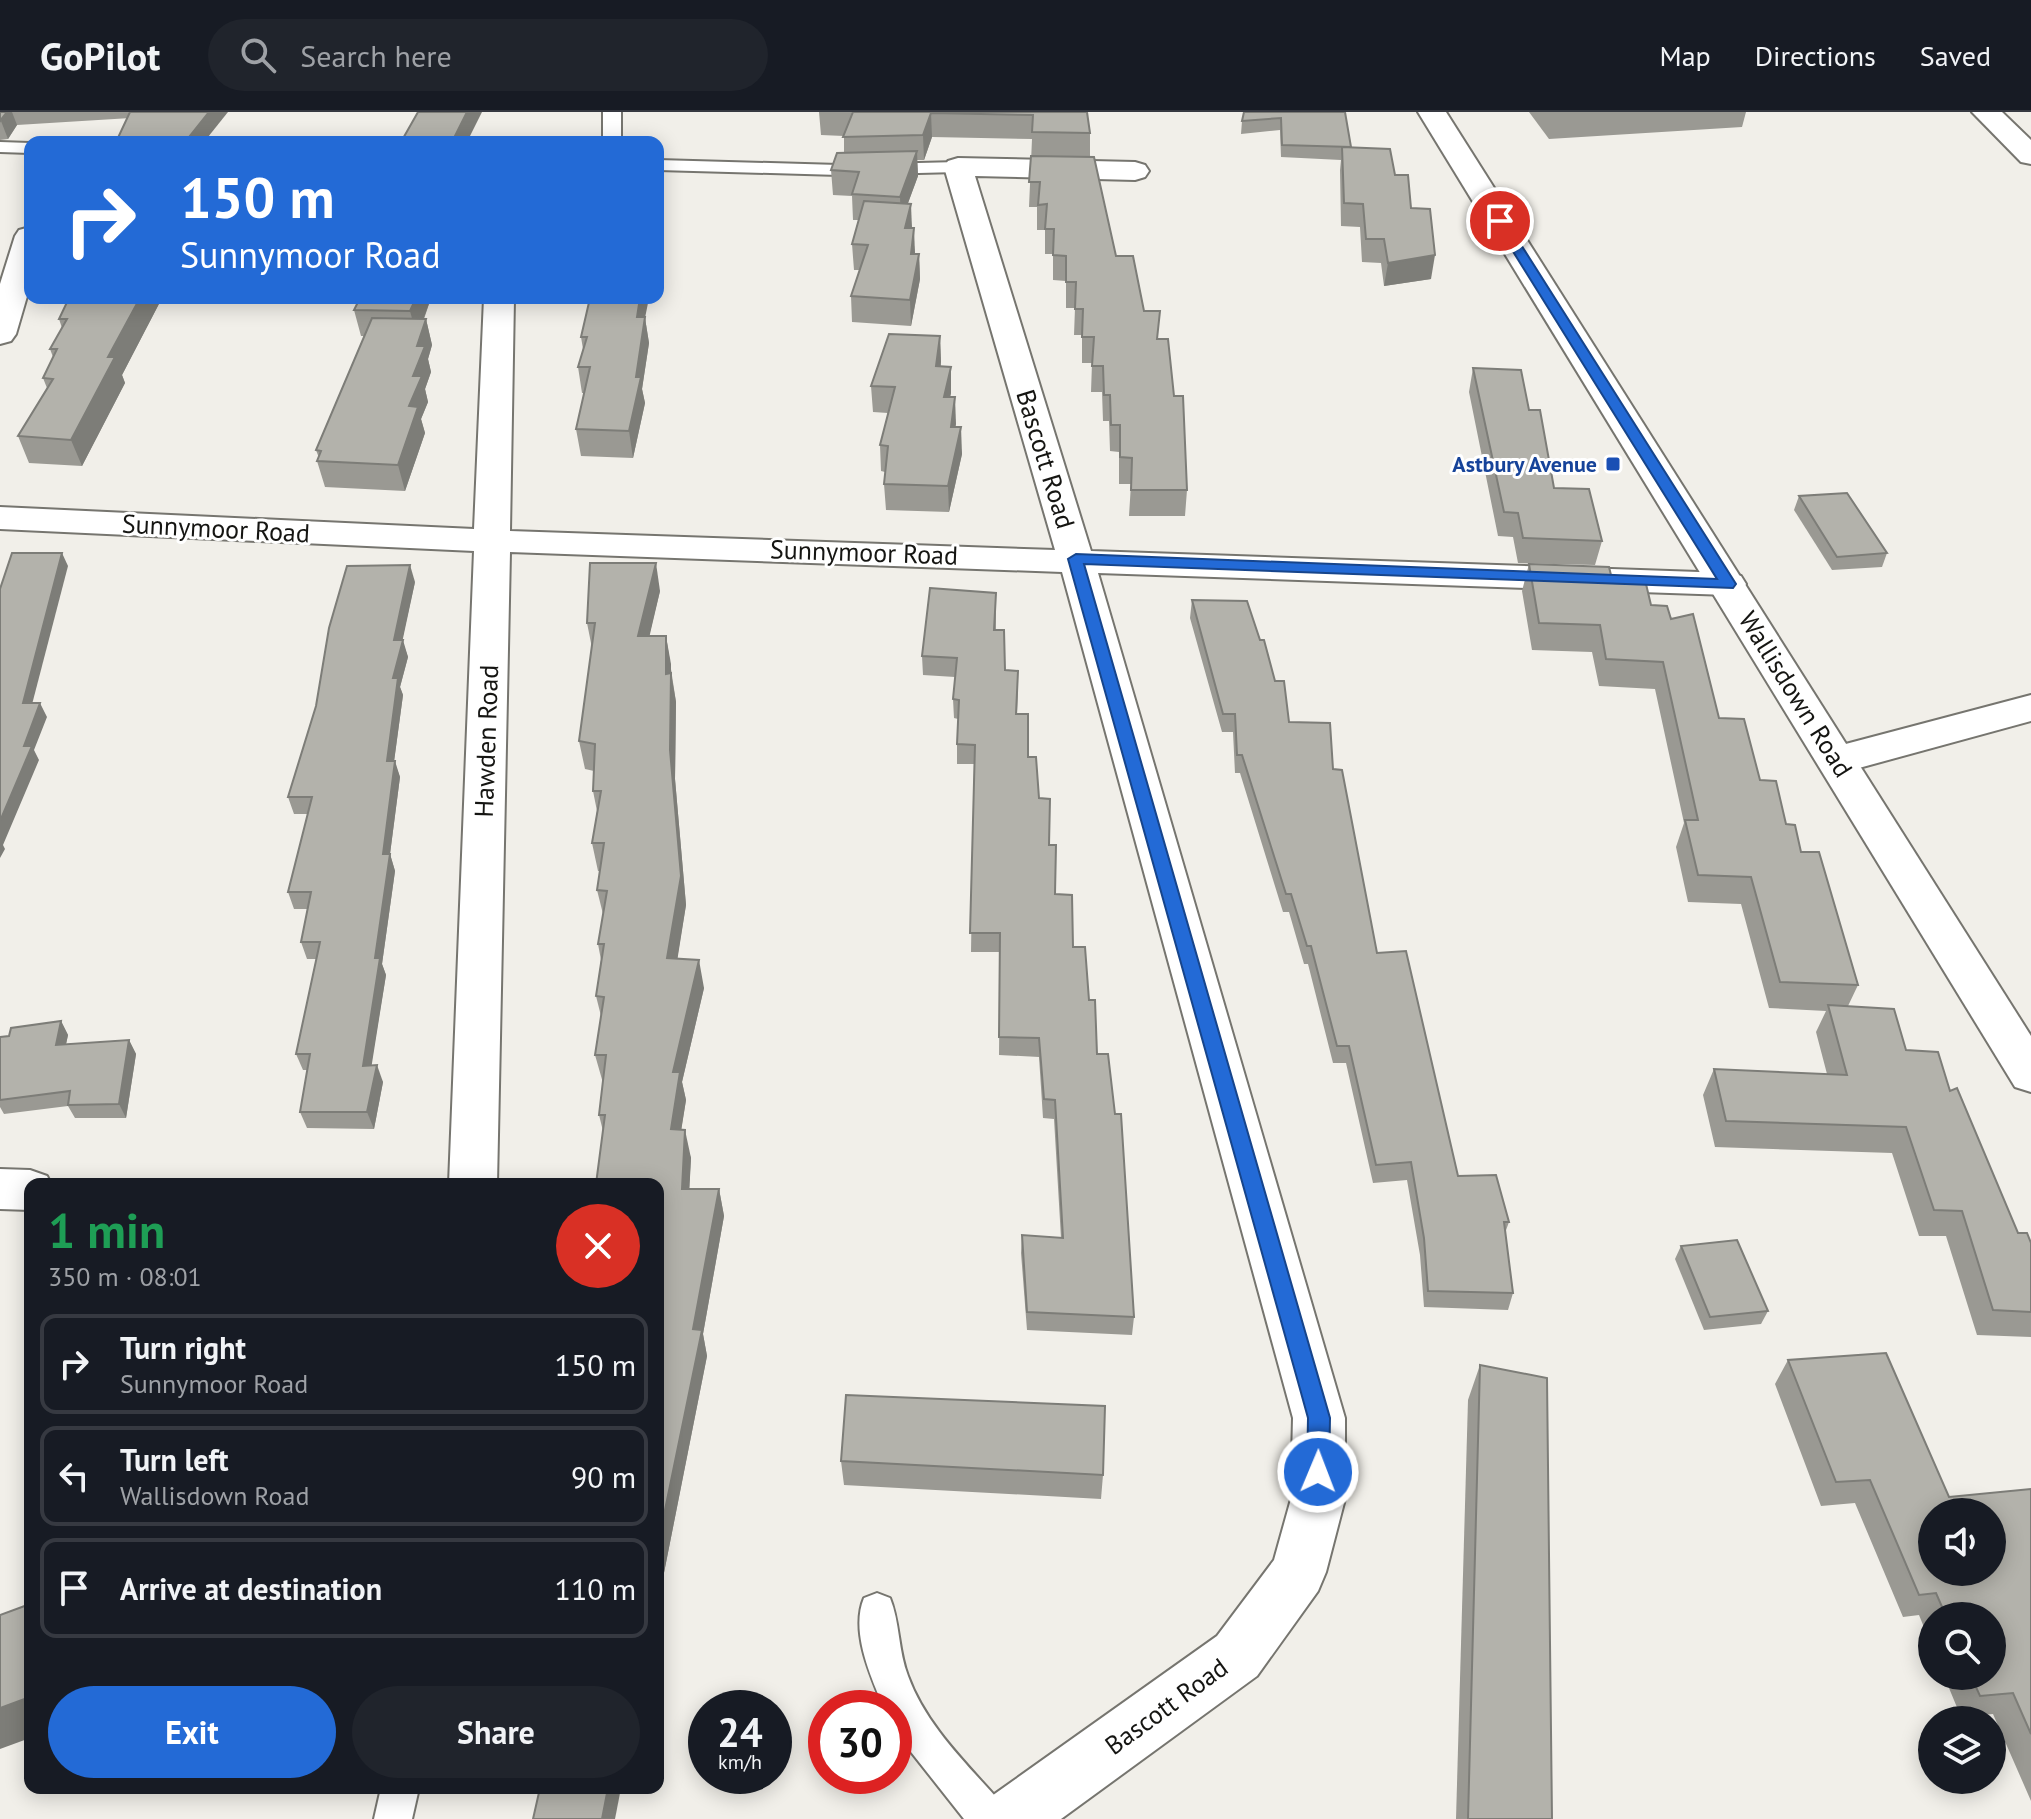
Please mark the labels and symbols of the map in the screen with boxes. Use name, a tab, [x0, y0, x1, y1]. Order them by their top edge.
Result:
pin	[1466, 187, 1534, 255]
street label: Bascott Road	[1009, 385, 1083, 533]
place label: Astbury Avenue	[1452, 450, 1597, 478]
marker: Astbury Avenue	[1604, 455, 1622, 473]
street label: Sunnymoor Road	[121, 507, 311, 549]
street label: Sunnymoor Road	[769, 532, 959, 572]
street label: Wallisdown Road	[1732, 605, 1860, 783]
street label: Hawden Road	[467, 664, 505, 818]
position arrow	[1276, 1430, 1360, 1514]
street label: Bascott Road	[1098, 1650, 1234, 1762]
speed limit sign: 30	[808, 1690, 912, 1794]

